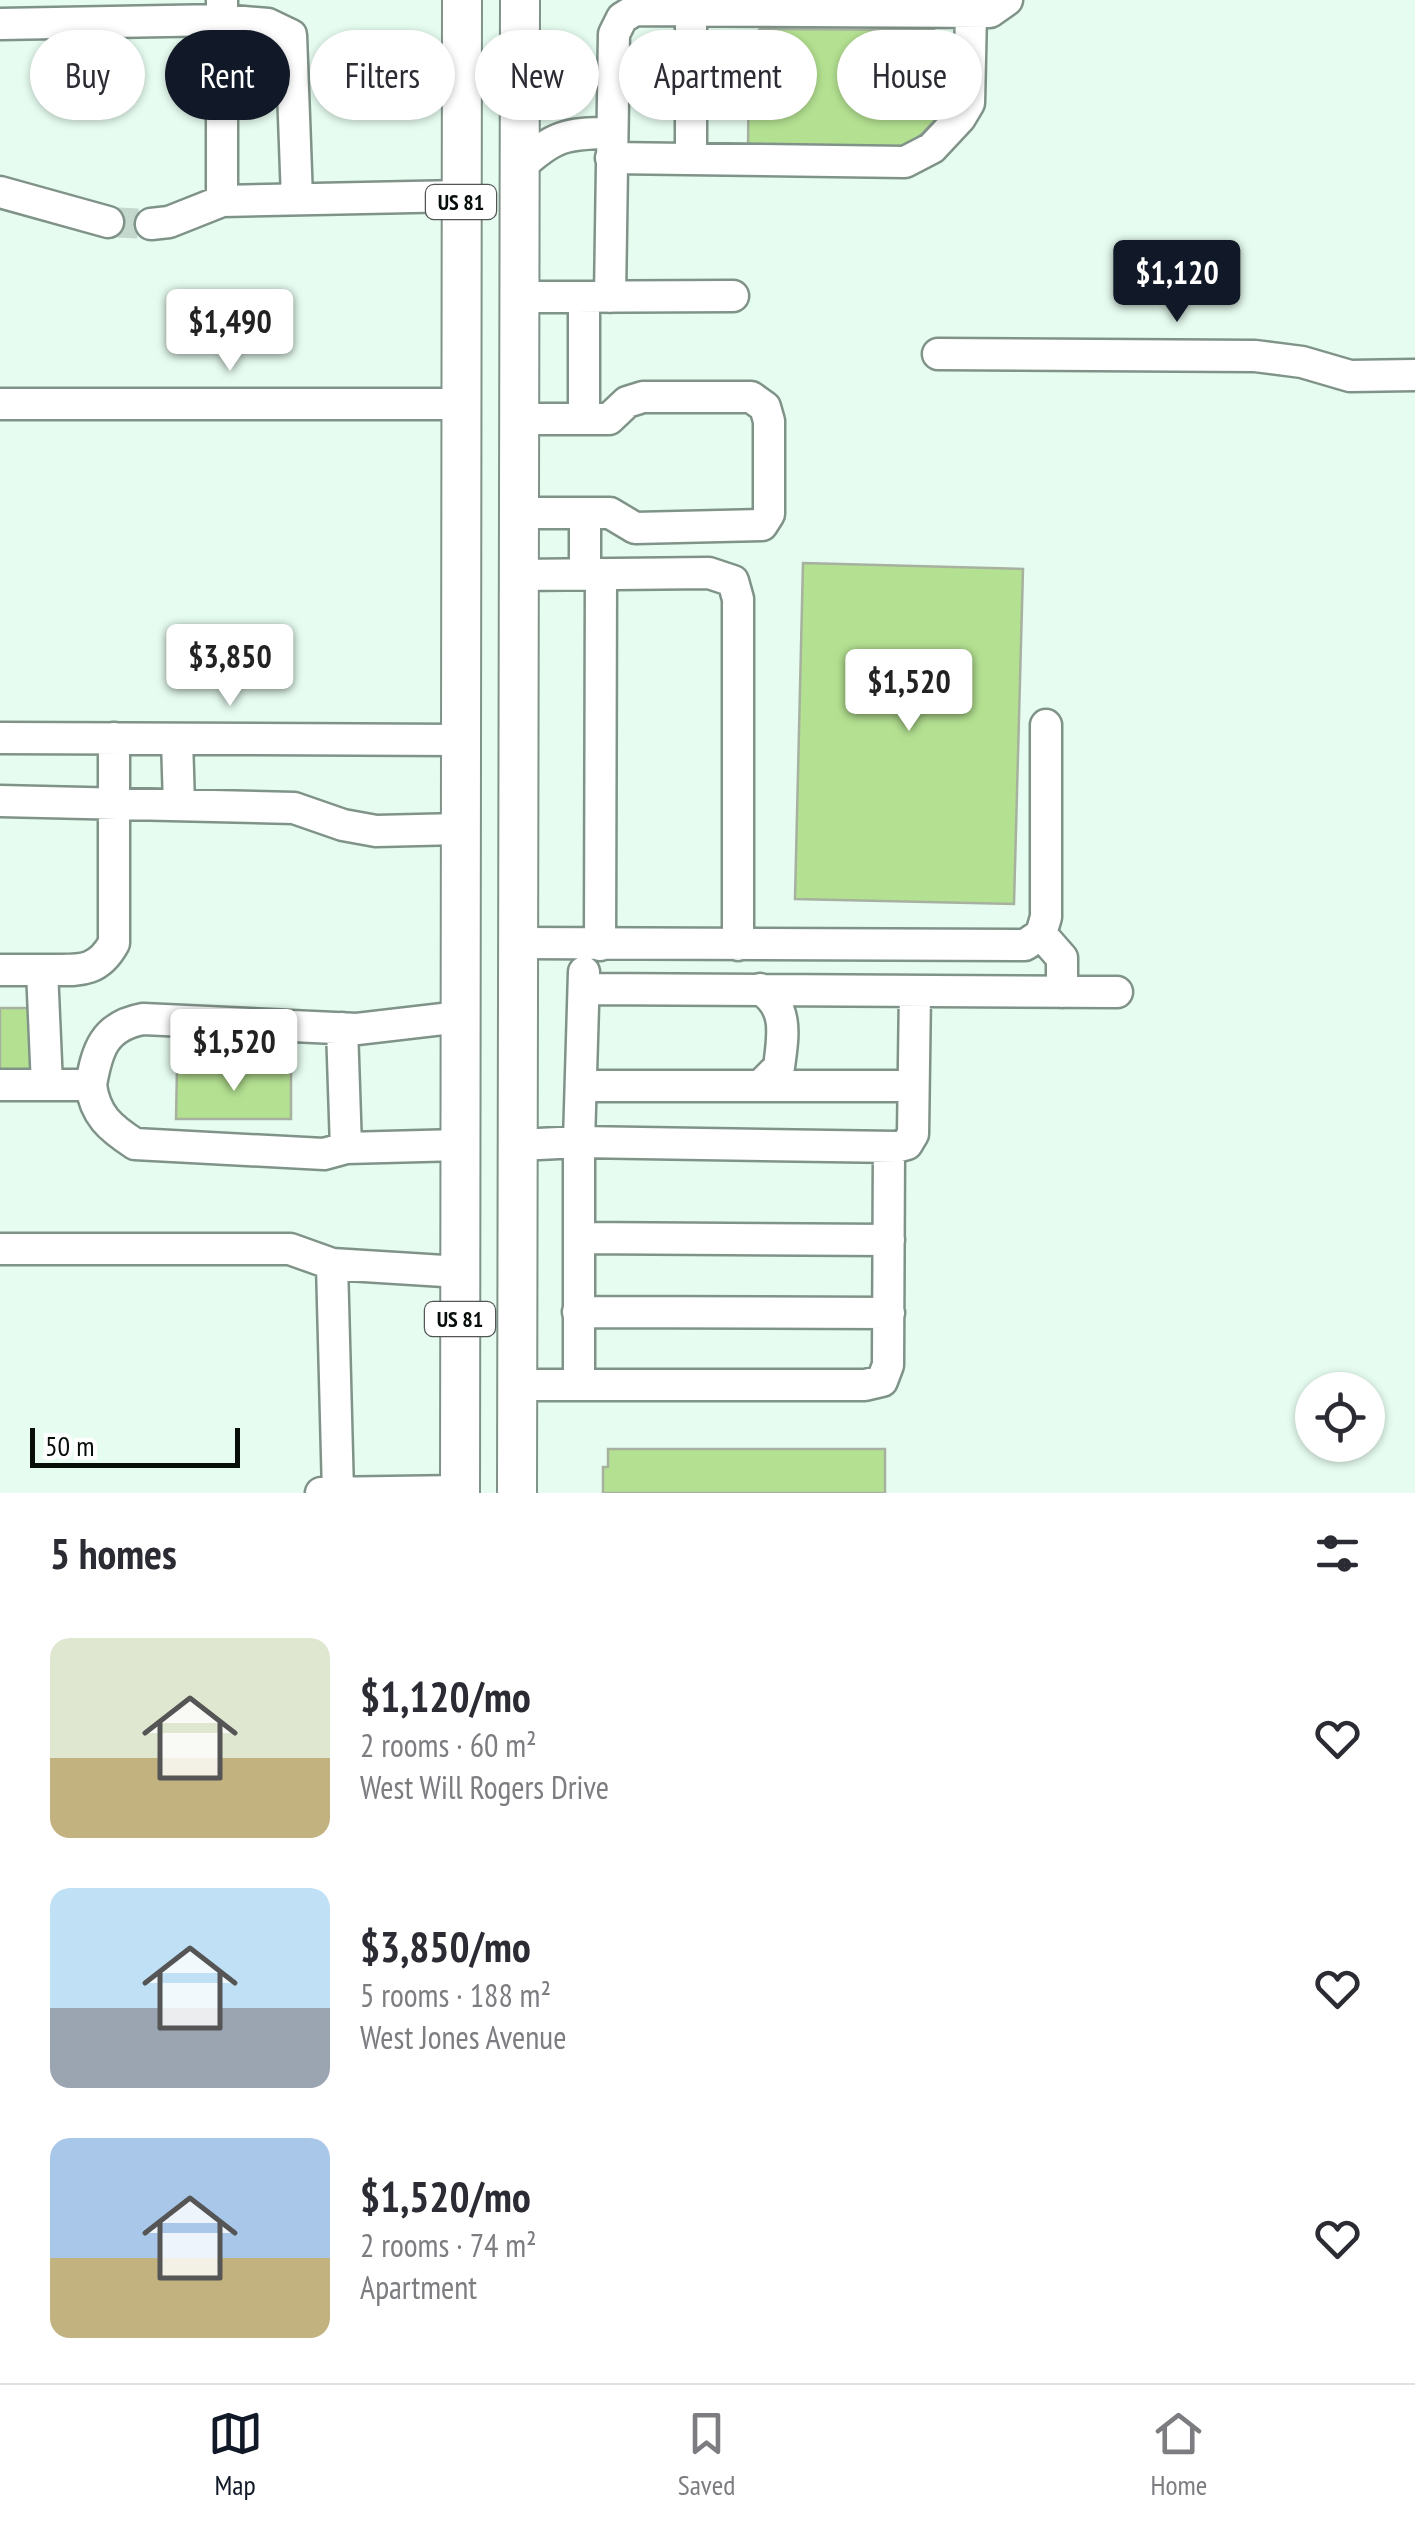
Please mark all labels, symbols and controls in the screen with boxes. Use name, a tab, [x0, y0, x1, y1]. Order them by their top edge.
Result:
chip: Buy	[30, 30, 145, 120]
chip: Rent	[165, 30, 290, 120]
chip: Filters	[310, 30, 455, 120]
chip: New	[475, 30, 599, 120]
chip: Apartment	[619, 30, 817, 120]
chip: House	[837, 30, 982, 120]
road number: US 81	[426, 185, 496, 219]
pin: $1,120	[1096, 240, 1258, 325]
text: $1,120	[1135, 251, 1219, 293]
pin: $1,490	[149, 289, 311, 374]
text: $1,490	[188, 300, 272, 342]
pin: $3,850	[149, 624, 311, 709]
text: $3,850	[188, 635, 272, 677]
pin: $1,520	[828, 649, 990, 734]
text: $1,520	[867, 660, 951, 702]
pin: $1,520	[153, 1009, 315, 1094]
text: $1,520	[192, 1020, 276, 1062]
road number: US 81	[425, 1302, 495, 1336]
map controls	[1295, 1372, 1385, 1462]
button: locate	[1295, 1372, 1385, 1462]
scale bar	[30, 1423, 240, 1468]
text: 50 m	[45, 1427, 94, 1464]
text: 5 homes	[50, 1526, 177, 1581]
icon: filters	[1310, 1526, 1365, 1581]
text: $1,120/mo	[360, 1669, 531, 1724]
icon: home	[130, 1678, 250, 1798]
icon: heart	[1310, 1711, 1365, 1766]
text: 2 rooms · 60 m²	[360, 1724, 537, 1766]
text: West Will Rogers Drive	[360, 1766, 609, 1808]
text: $3,850/mo	[360, 1919, 531, 1974]
icon: home	[130, 1928, 250, 2048]
icon: heart	[1310, 1961, 1365, 2016]
text: 5 rooms · 188 m²	[360, 1974, 551, 2016]
text: West Jones Avenue	[360, 2016, 566, 2058]
text: $1,520/mo	[360, 2169, 531, 2224]
icon: home	[130, 2178, 250, 2298]
icon: heart	[1310, 2211, 1365, 2266]
text: 2 rooms · 74 m²	[360, 2224, 537, 2266]
text: Apartment	[360, 2266, 477, 2308]
tab: Map	[208, 2406, 263, 2503]
tab: Saved	[678, 2406, 735, 2503]
tab: Home	[1151, 2406, 1207, 2503]

